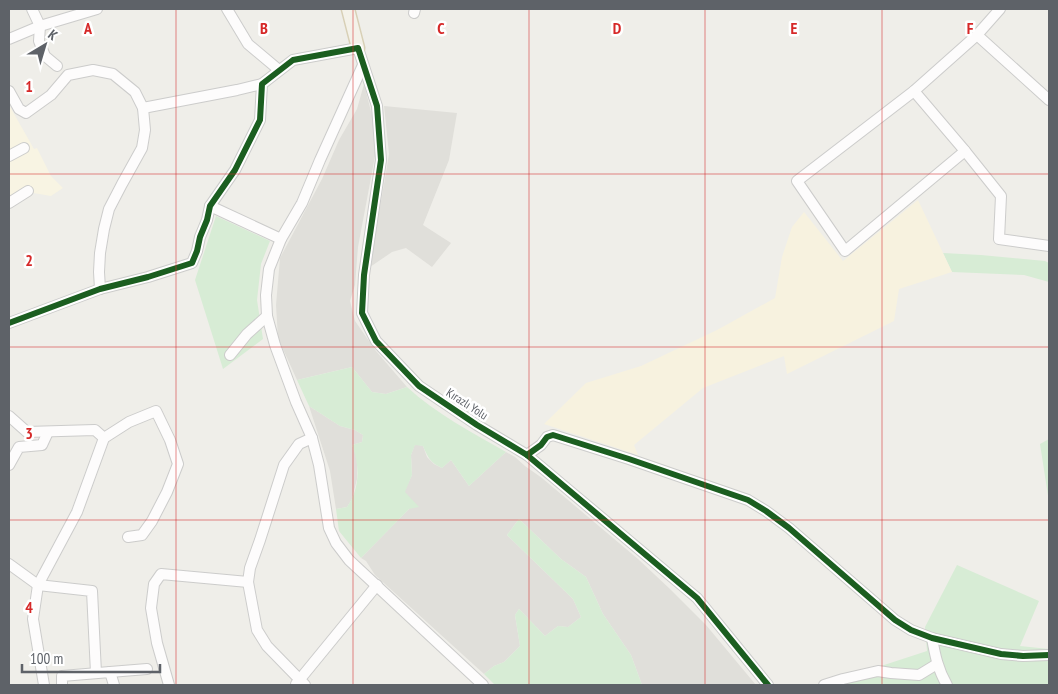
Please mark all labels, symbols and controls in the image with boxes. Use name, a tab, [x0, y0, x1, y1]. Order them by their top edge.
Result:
text: A	[83, 18, 93, 38]
text: B	[260, 18, 268, 38]
text: C	[437, 18, 445, 38]
text: D	[613, 18, 622, 38]
text: E	[791, 18, 798, 38]
text: F	[967, 18, 974, 38]
north arrow	[20, 20, 70, 70]
text: K	[45, 25, 62, 45]
text: 1	[25, 76, 33, 96]
text: 2	[25, 250, 33, 270]
street label: Kırazlı Yolu	[444, 385, 491, 422]
text: 3	[25, 423, 33, 443]
text: 4	[25, 597, 33, 617]
scale bar	[22, 642, 160, 674]
text: 100 m	[30, 649, 63, 668]

